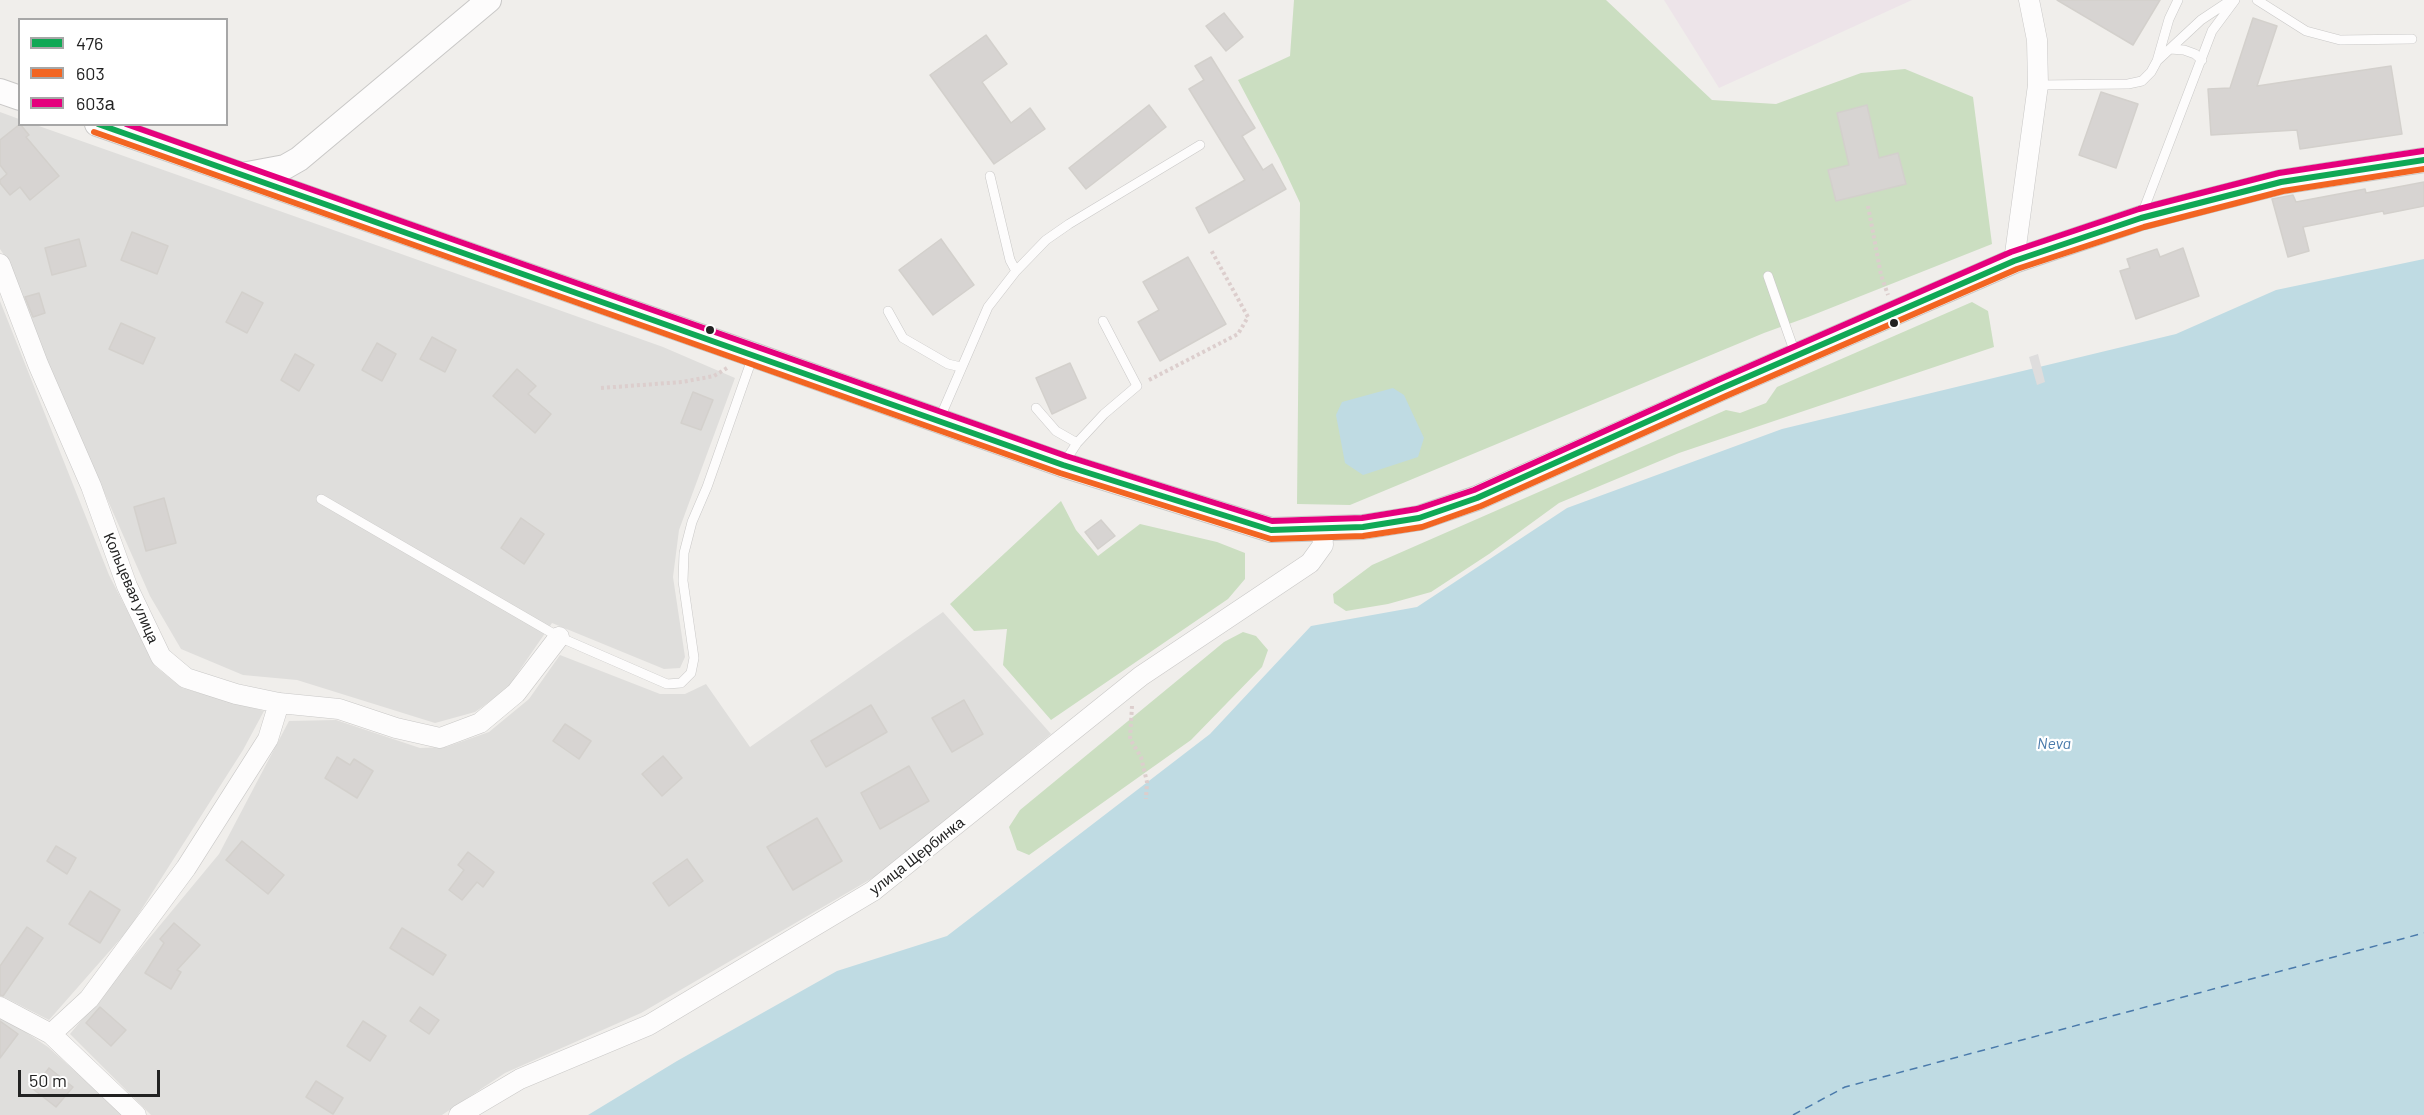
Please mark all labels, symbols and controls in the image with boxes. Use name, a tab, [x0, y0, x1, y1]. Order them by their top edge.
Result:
legend	[18, 18, 228, 126]
text: 476	[76, 32, 103, 54]
text: 603	[76, 62, 105, 84]
text: 603а	[76, 92, 115, 114]
unlabelled marker	[1888, 317, 1900, 329]
unlabelled marker	[704, 324, 716, 336]
street label: Кольцевая улица	[100, 530, 162, 646]
water label: Neva	[2037, 734, 2071, 754]
street label: улица Щербинка	[866, 813, 968, 899]
scale bar	[21, 1058, 164, 1096]
text: 50 m	[29, 1069, 67, 1091]

